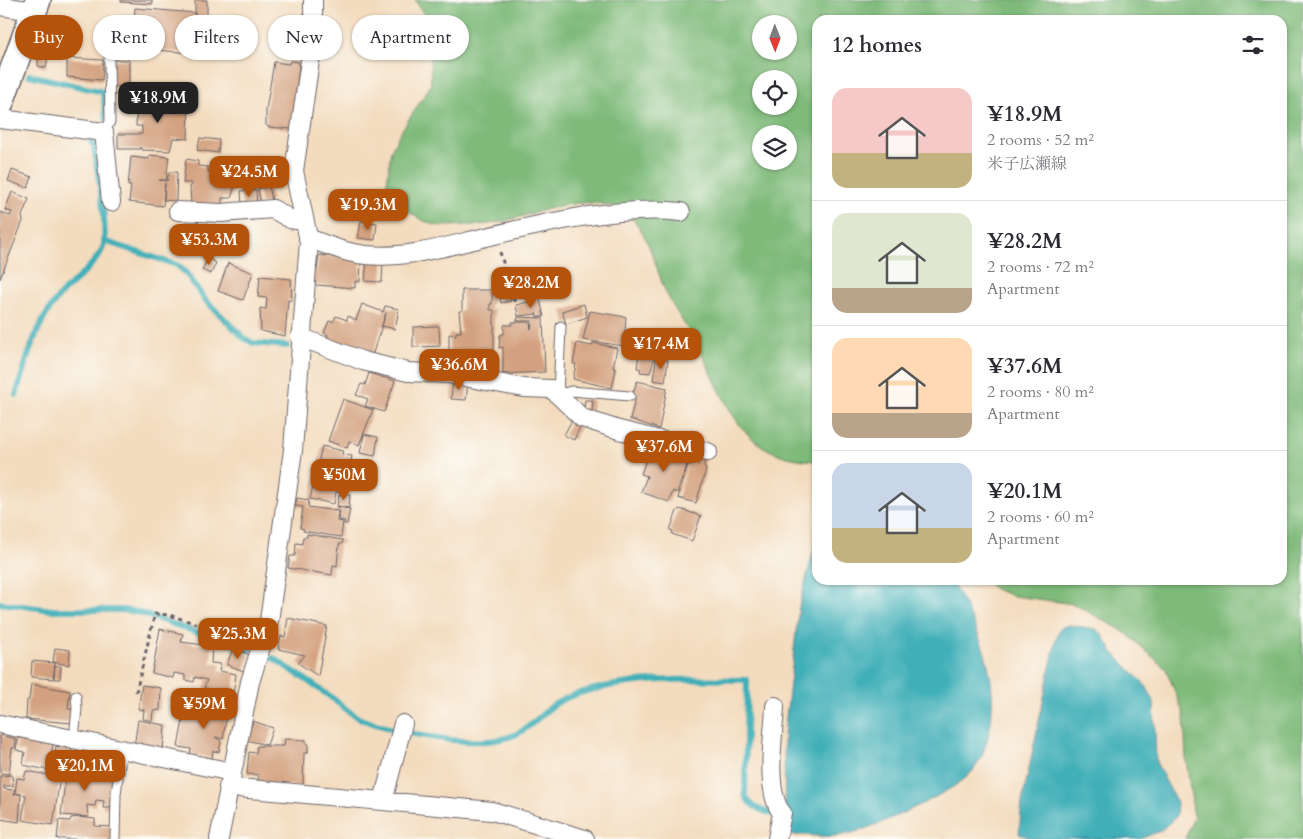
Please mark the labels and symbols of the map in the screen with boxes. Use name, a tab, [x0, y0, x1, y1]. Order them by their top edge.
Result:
north arrow	[752, 15, 798, 60]
pin: ¥18.9M	[117, 82, 199, 124]
pin: ¥24.5M	[208, 156, 290, 198]
pin: ¥19.3M	[327, 188, 409, 231]
pin: ¥53.3M	[168, 224, 250, 266]
pin: ¥28.2M	[490, 266, 572, 309]
pin: ¥17.4M	[620, 328, 702, 370]
pin: ¥36.6M	[418, 348, 500, 391]
pin: ¥37.6M	[623, 430, 705, 473]
pin: ¥50M	[314, 458, 374, 501]
pin: ¥25.3M	[197, 618, 279, 660]
pin: ¥59M	[174, 688, 234, 730]
pin: ¥20.1M	[44, 750, 126, 792]

